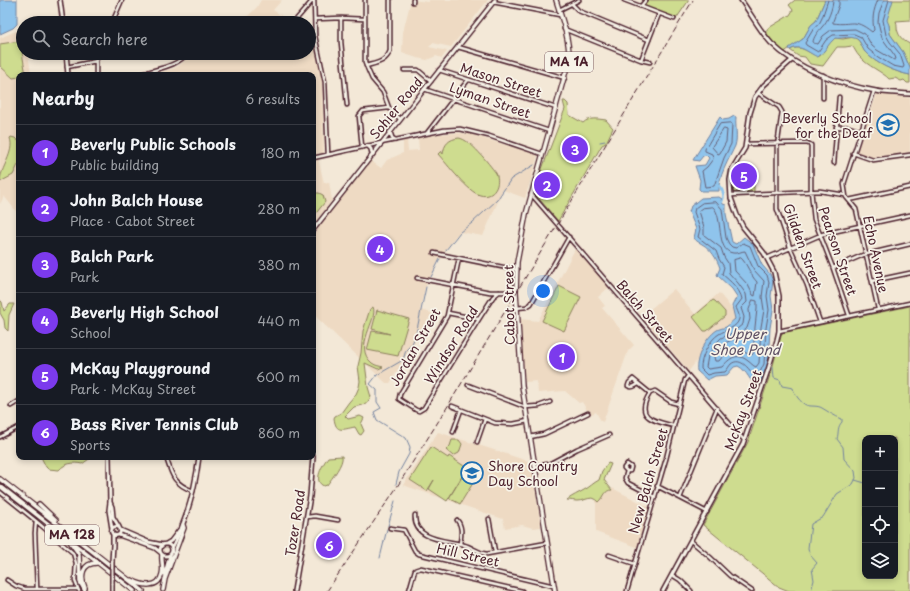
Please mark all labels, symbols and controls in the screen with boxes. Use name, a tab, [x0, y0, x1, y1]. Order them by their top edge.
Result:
search box	[16, 16, 316, 60]
icon: search	[30, 27, 52, 49]
text: Search here	[62, 27, 148, 50]
road number: MA 1A	[545, 52, 593, 72]
street label: Mason Street	[458, 57, 544, 102]
street label: Sohier Road	[365, 73, 427, 143]
street label: Lyman Street	[447, 77, 533, 122]
text: Nearby	[32, 85, 94, 111]
text: 6 results	[245, 89, 300, 108]
place label: Beverly School for the Deaf	[781, 108, 874, 142]
school or university icon: Beverly School for the Deaf	[875, 112, 901, 138]
text: Beverly Public Schools	[70, 132, 236, 155]
pin: 3	[562, 134, 588, 164]
text: 1	[42, 143, 48, 162]
text: 180 m	[261, 143, 300, 162]
text: Public building	[70, 155, 159, 174]
pin: 5	[731, 161, 757, 191]
pin: 2	[534, 170, 560, 200]
text: John Balch House	[70, 188, 203, 211]
text: 2	[40, 199, 50, 218]
text: 280 m	[258, 199, 300, 218]
street label: Glidden Street	[779, 201, 828, 291]
street label: Pearson Street	[814, 204, 863, 298]
text: Place · Cabot Street	[70, 211, 195, 230]
street label: Echo Avenue	[859, 214, 894, 294]
pin: 4	[367, 234, 393, 264]
text: Balch Park	[70, 244, 154, 267]
text: 3	[41, 255, 49, 274]
text: 380 m	[257, 255, 300, 274]
street label: Cabot Street	[498, 265, 519, 345]
text: Park	[70, 267, 99, 286]
street label: Balch Street	[613, 275, 678, 346]
your location	[533, 281, 553, 301]
text: Beverly High School	[70, 300, 219, 323]
street label: Windsor Road	[419, 302, 482, 387]
street label: Jordan Street	[385, 304, 445, 389]
text: 4	[41, 311, 49, 330]
text: 440 m	[257, 311, 300, 330]
text: School	[70, 323, 111, 342]
water label: Upper Shoe Pond	[710, 323, 783, 360]
pin: 1	[549, 342, 575, 372]
text: McKay Playground	[70, 356, 210, 379]
text: 5	[41, 367, 49, 386]
text: 600 m	[256, 367, 300, 386]
street label: McKay Street	[719, 367, 766, 453]
text: Park · McKay Street	[70, 379, 196, 398]
text: Bass River Tennis Club	[70, 412, 239, 435]
text: 6	[40, 423, 50, 442]
text: 860 m	[258, 423, 300, 442]
street label: New Balch Street	[623, 426, 672, 536]
text: Sports	[70, 435, 110, 454]
map controls	[862, 435, 898, 579]
button: +	[862, 435, 898, 471]
place label: Shore Country Day School	[488, 456, 578, 490]
school or university icon: Shore Country Day School	[459, 460, 485, 486]
button: −	[862, 471, 898, 507]
street label: Tozer Road	[280, 488, 309, 558]
button: locate	[862, 507, 898, 543]
road number: MA 128	[45, 525, 99, 545]
pin: 6	[316, 530, 342, 560]
street label: Hill Street	[435, 538, 501, 571]
button: layers	[862, 543, 898, 579]

